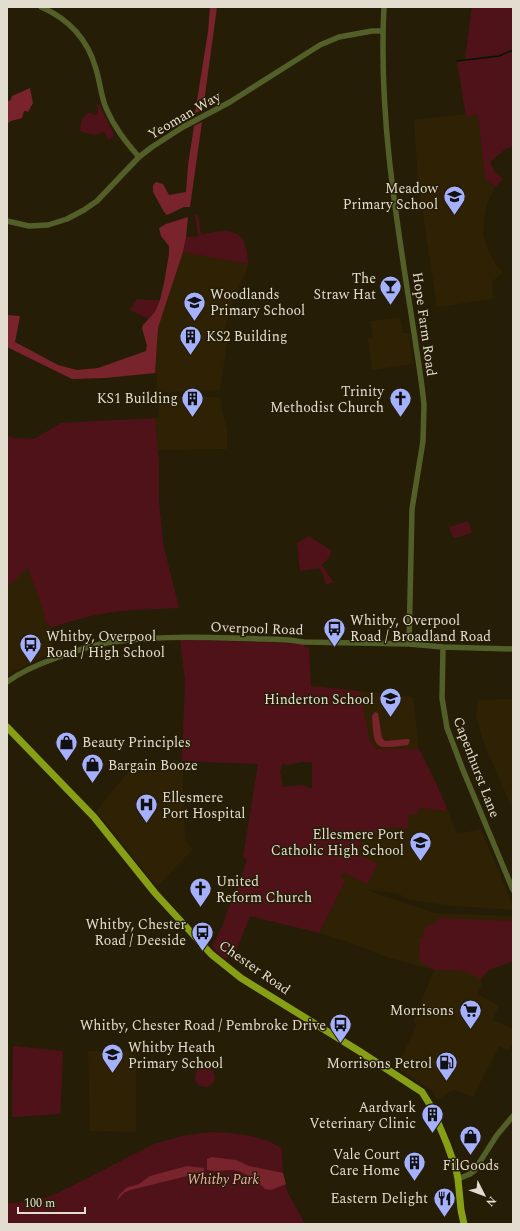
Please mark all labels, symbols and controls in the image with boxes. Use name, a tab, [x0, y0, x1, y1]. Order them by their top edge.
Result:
street label: Yeoman Way	[144, 85, 226, 145]
place label: Meadow Primary School	[343, 178, 438, 215]
school or university icon: Meadow Primary School	[441, 183, 467, 216]
place label: The Straw Hat	[314, 268, 376, 305]
street label: Hope Farm Road	[407, 271, 442, 378]
bar icon: The Straw Hat	[378, 273, 404, 306]
place label: Woodlands Primary School	[210, 284, 305, 321]
school or university icon: Woodlands Primary School	[181, 289, 207, 322]
building icon: KS2 Building	[178, 323, 204, 356]
place label: KS2 Building	[206, 326, 287, 347]
place label: Trinity Methodist Church	[270, 381, 385, 418]
building icon: KS1 Building	[180, 385, 206, 418]
church icon: Trinity Methodist Church	[387, 386, 413, 419]
place label: KS1 Building	[97, 388, 178, 409]
place label: Whitby, Overpool Road / Broadland Road	[350, 610, 491, 647]
bus stop icon: Whitby, Overpool Road / Broadland Road	[321, 615, 347, 648]
street label: Overpool Road	[210, 616, 304, 641]
place label: Whitby, Overpool Road / High School	[46, 626, 165, 663]
bus stop icon: Whitby, Overpool Road / High School	[18, 631, 44, 664]
school or university icon: Hinderton School	[377, 686, 403, 719]
place label: Hinderton School	[264, 689, 374, 710]
street label: Capenhurst Lane	[448, 714, 505, 821]
shop icon: Beauty Principles	[53, 729, 79, 762]
place label: Beauty Principles	[82, 732, 191, 753]
shop icon: Bargain Booze	[79, 752, 105, 785]
place label: Bargain Booze	[108, 755, 198, 776]
place label: Ellesmere Port Hospital	[162, 787, 245, 824]
hospital icon: Ellesmere Port Hospital	[133, 792, 159, 825]
place label: Ellesmere Port Catholic High School	[271, 824, 404, 861]
school or university icon: Ellesmere Port Catholic High School	[407, 829, 433, 862]
place label: United Reform Church	[216, 871, 312, 908]
church icon: United Reform Church	[188, 876, 214, 909]
place label: Whitby, Chester Road / Deeside	[86, 914, 186, 951]
bus stop icon: Whitby, Chester Road / Deeside	[189, 919, 215, 952]
street label: Chester Road	[215, 935, 295, 1000]
supermarket icon: Morrisons	[457, 997, 483, 1030]
place label: Morrisons	[390, 1000, 454, 1021]
bus stop icon: Whitby, Chester Road / Pembroke Drive	[328, 1012, 354, 1045]
place label: Whitby, Chester Road / Pembroke Drive	[80, 1015, 326, 1036]
place label: Whitby Heath Primary School	[128, 1037, 223, 1074]
school or university icon: Whitby Heath Primary School	[99, 1042, 125, 1075]
fuel station icon: Morrisons Petrol	[434, 1050, 460, 1083]
place label: Morrisons Petrol	[326, 1053, 432, 1074]
place label: Aardvark Veterinary Clinic	[309, 1097, 416, 1134]
building icon: Aardvark Veterinary Clinic	[419, 1102, 445, 1135]
shop icon: FilGoods	[458, 1124, 484, 1157]
place label: Vale Court Care Home	[329, 1144, 400, 1181]
building icon: Vale Court Care Home	[402, 1149, 428, 1182]
place label: FilGoods	[443, 1155, 499, 1176]
park label: Whitby Park	[187, 1169, 259, 1190]
north arrow	[464, 1175, 504, 1215]
restaurant icon: Eastern Delight	[431, 1185, 457, 1218]
place label: Eastern Delight	[330, 1188, 428, 1209]
scale bar	[18, 1189, 85, 1215]
text: N	[482, 1192, 500, 1210]
text: 100 m	[24, 1194, 55, 1213]

